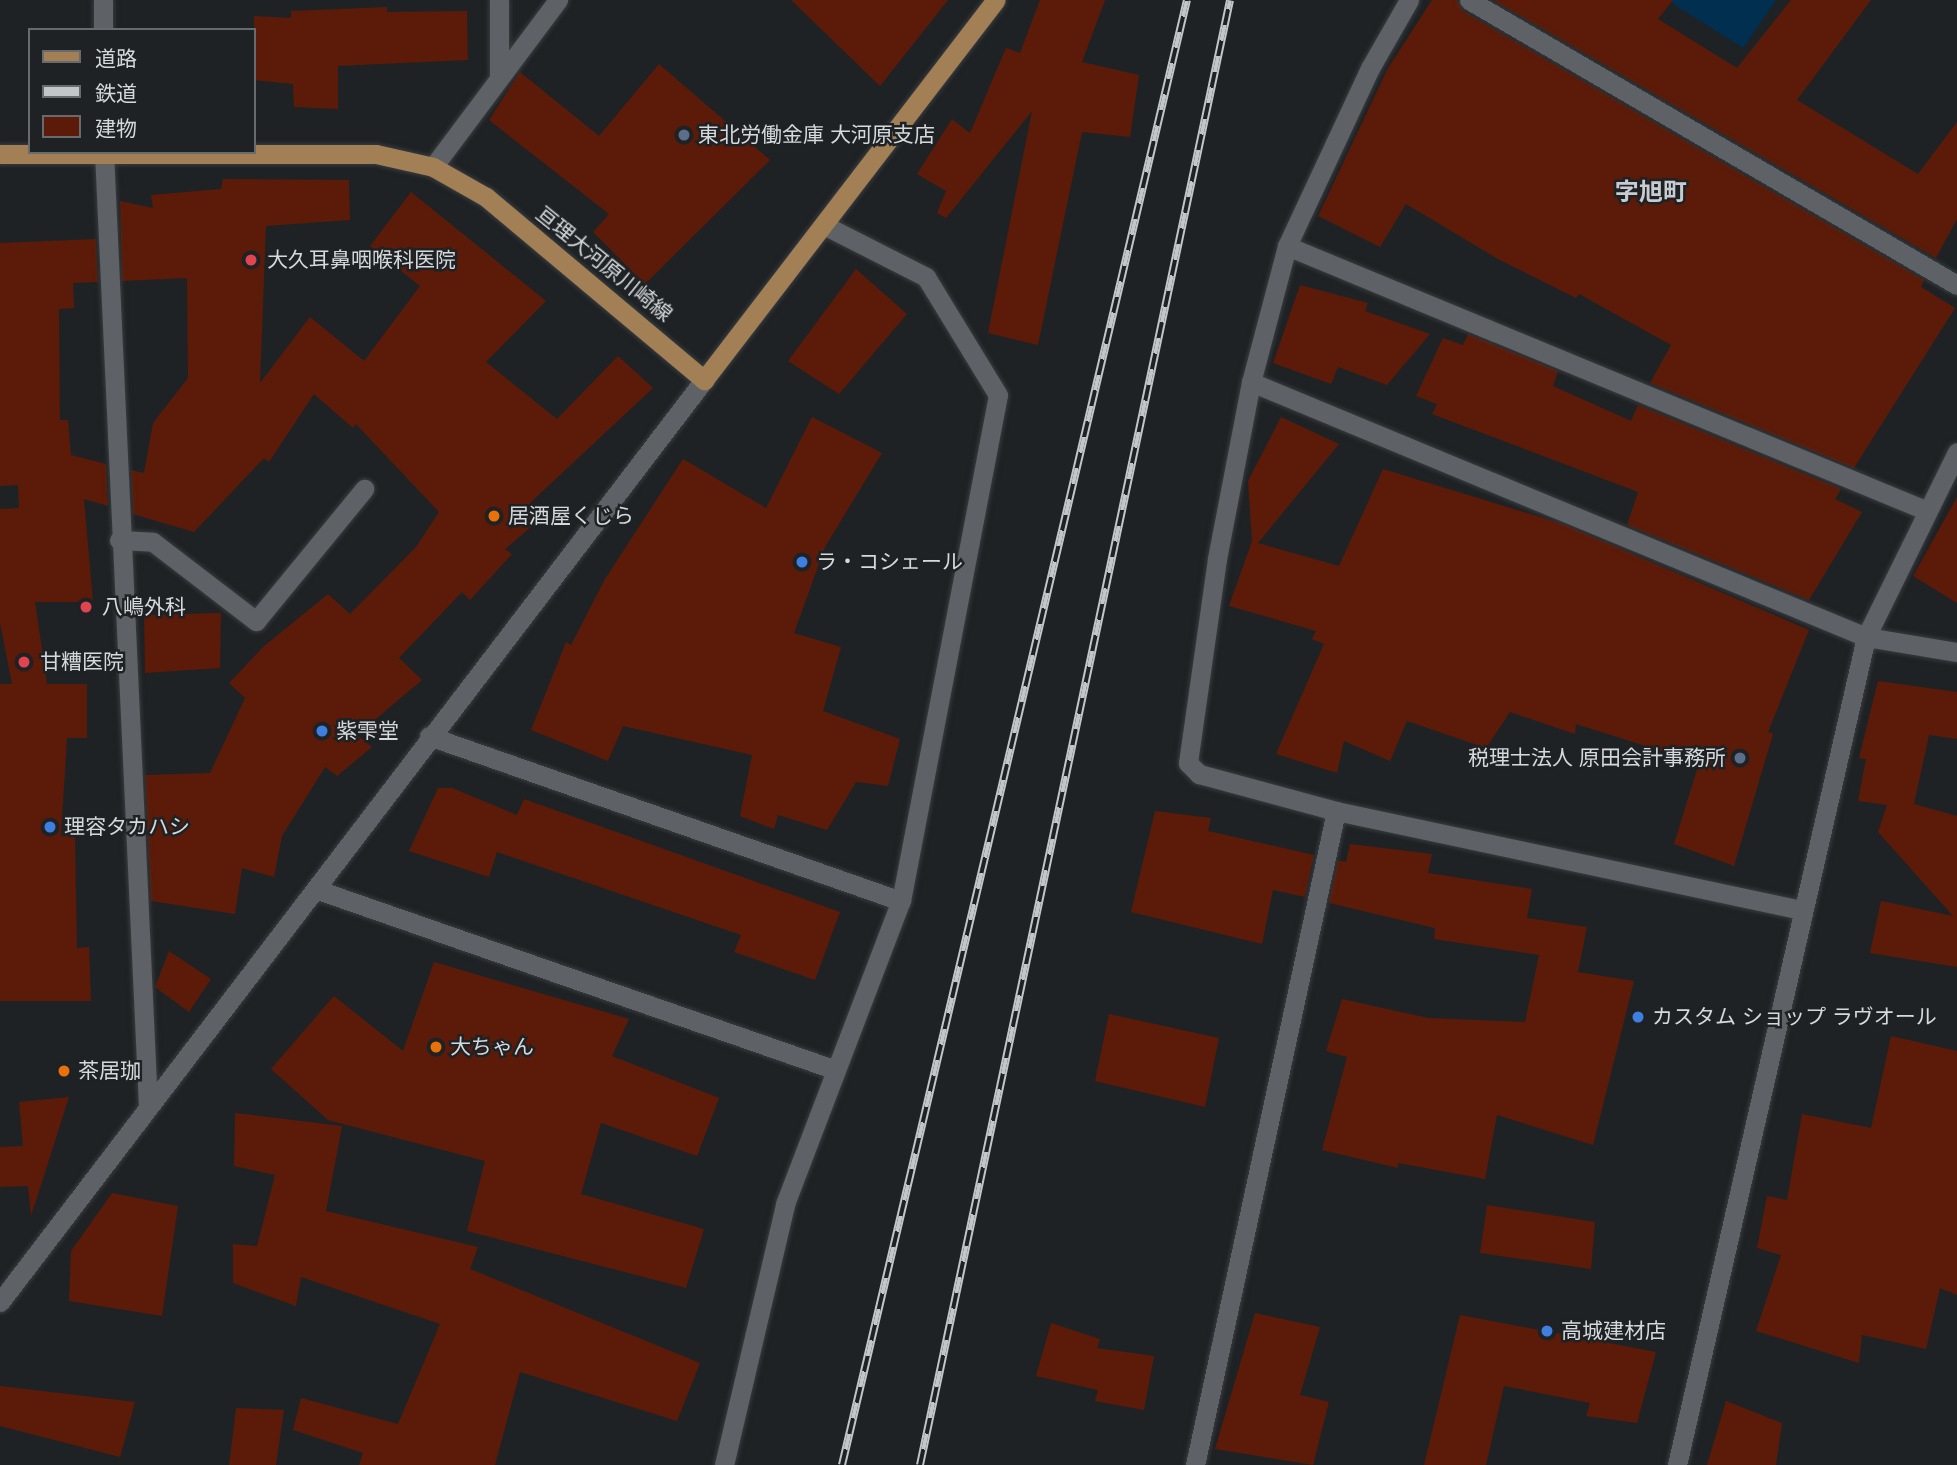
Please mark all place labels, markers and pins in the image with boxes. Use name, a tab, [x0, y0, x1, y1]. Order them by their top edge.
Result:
place label: 東北労働金庫 大河原支店	[698, 122, 935, 148]
marker: 東北労働金庫 大河原支店	[676, 127, 692, 143]
place label: 大久耳鼻咽喉科医院	[267, 247, 456, 273]
marker: 大久耳鼻咽喉科医院	[241, 250, 261, 270]
place label: 居酒屋くじら	[508, 503, 634, 529]
marker: 居酒屋くじら	[486, 508, 502, 524]
place label: ラ・コシェール	[816, 549, 963, 575]
marker: ラ・コシェール	[794, 554, 810, 570]
place label: 八嶋外科	[102, 594, 186, 620]
marker: 八嶋外科	[76, 597, 96, 617]
place label: 甘糟医院	[40, 649, 124, 675]
marker: 甘糟医院	[14, 652, 34, 672]
place label: 紫雫堂	[336, 718, 399, 744]
marker: 紫雫堂	[314, 723, 330, 739]
place label: 税理士法人 原田会計事務所	[1468, 745, 1726, 771]
marker: 税理士法人 原田会計事務所	[1732, 750, 1748, 766]
place label: 理容タカハシ	[64, 814, 190, 840]
marker: 理容タカハシ	[42, 819, 58, 835]
place label: カスタム ショップ ラヴオール	[1652, 1004, 1937, 1030]
marker: カスタム ショップ ラヴオール	[1630, 1009, 1646, 1025]
place label: 大ちゃん	[450, 1034, 534, 1060]
marker: 大ちゃん	[428, 1039, 444, 1055]
place label: 茶居珈	[78, 1058, 141, 1084]
marker: 茶居珈	[56, 1063, 72, 1079]
place label: 高城建材店	[1561, 1318, 1666, 1344]
marker: 高城建材店	[1539, 1323, 1555, 1339]

